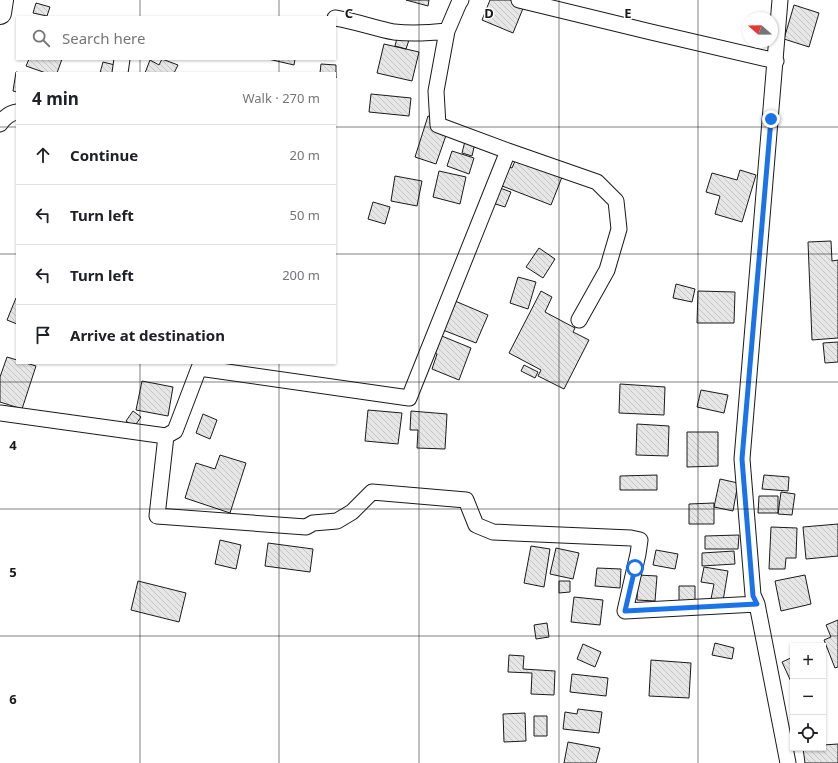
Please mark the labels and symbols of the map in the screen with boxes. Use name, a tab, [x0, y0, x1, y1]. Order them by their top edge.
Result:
text: C	[345, 4, 353, 22]
text: D	[484, 4, 494, 22]
text: E	[624, 4, 632, 22]
north arrow	[742, 12, 778, 48]
route end	[762, 110, 780, 128]
text: 4	[9, 436, 17, 454]
route start	[626, 559, 644, 577]
text: 5	[9, 563, 17, 581]
text: 6	[9, 690, 17, 708]

